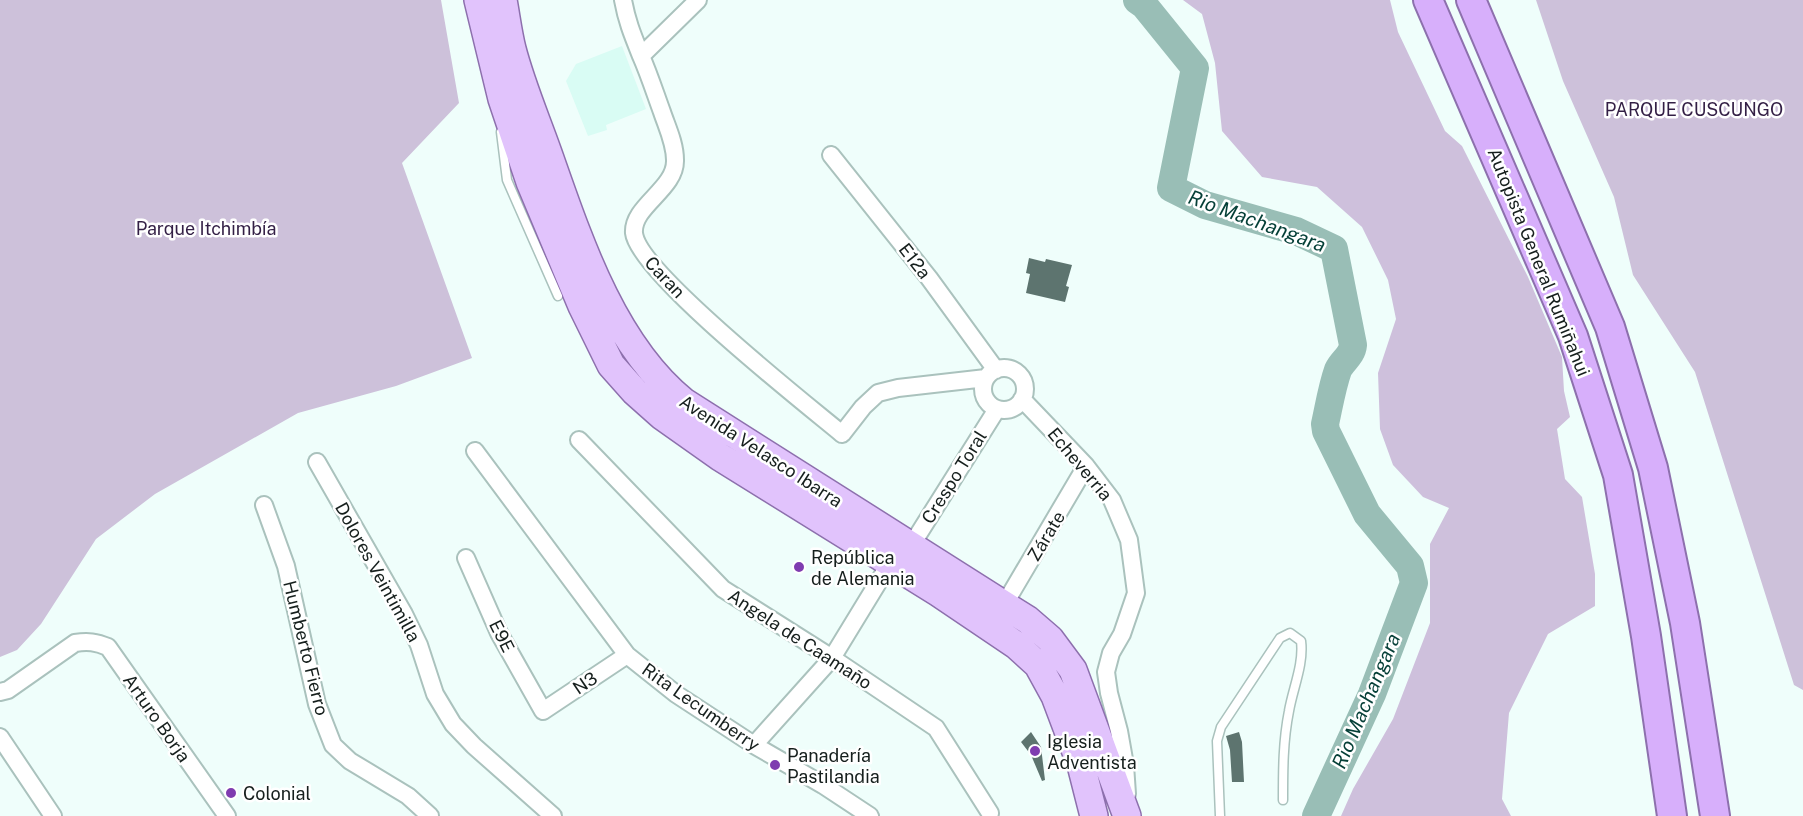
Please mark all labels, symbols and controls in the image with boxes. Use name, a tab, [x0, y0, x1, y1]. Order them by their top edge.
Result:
park label: PARQUE CUSCUNGO	[1605, 99, 1783, 120]
street label: Autopista General Rumiñahui	[1484, 145, 1594, 379]
water label: Rio Machangara	[1185, 185, 1329, 257]
park label: Parque Itchimbía	[136, 218, 276, 239]
street label: E12a	[895, 239, 935, 283]
street label: Caran	[641, 252, 689, 302]
street label: Avenida Velasco Ibarra	[676, 391, 846, 511]
street label: Echeverria	[1043, 423, 1117, 505]
street label: Crespo Toral	[917, 427, 991, 527]
street label: Dolores Veintimilla	[331, 499, 425, 645]
street label: Zárate	[1023, 507, 1069, 565]
place label: República de Alemania	[811, 547, 914, 589]
marker: República de Alemania	[792, 560, 806, 574]
street label: Humberto Fierro	[279, 578, 333, 718]
street label: Angela de Caamaño	[724, 585, 876, 693]
street label: E9E	[485, 616, 519, 656]
water label: Rio Machangara	[1327, 630, 1405, 772]
street label: Rita Lecumberry	[638, 659, 764, 756]
street label: N3	[569, 667, 601, 699]
street label: Arturo Borja	[119, 670, 195, 766]
place label: Iglesia Adventista	[1047, 731, 1137, 773]
marker: Iglesia Adventista	[1028, 744, 1042, 758]
place label: Panadería Pastilandia	[787, 745, 880, 787]
marker: Panadería Pastilandia	[768, 758, 782, 772]
place label: Colonial	[243, 783, 311, 804]
marker: Colonial	[224, 786, 238, 800]

